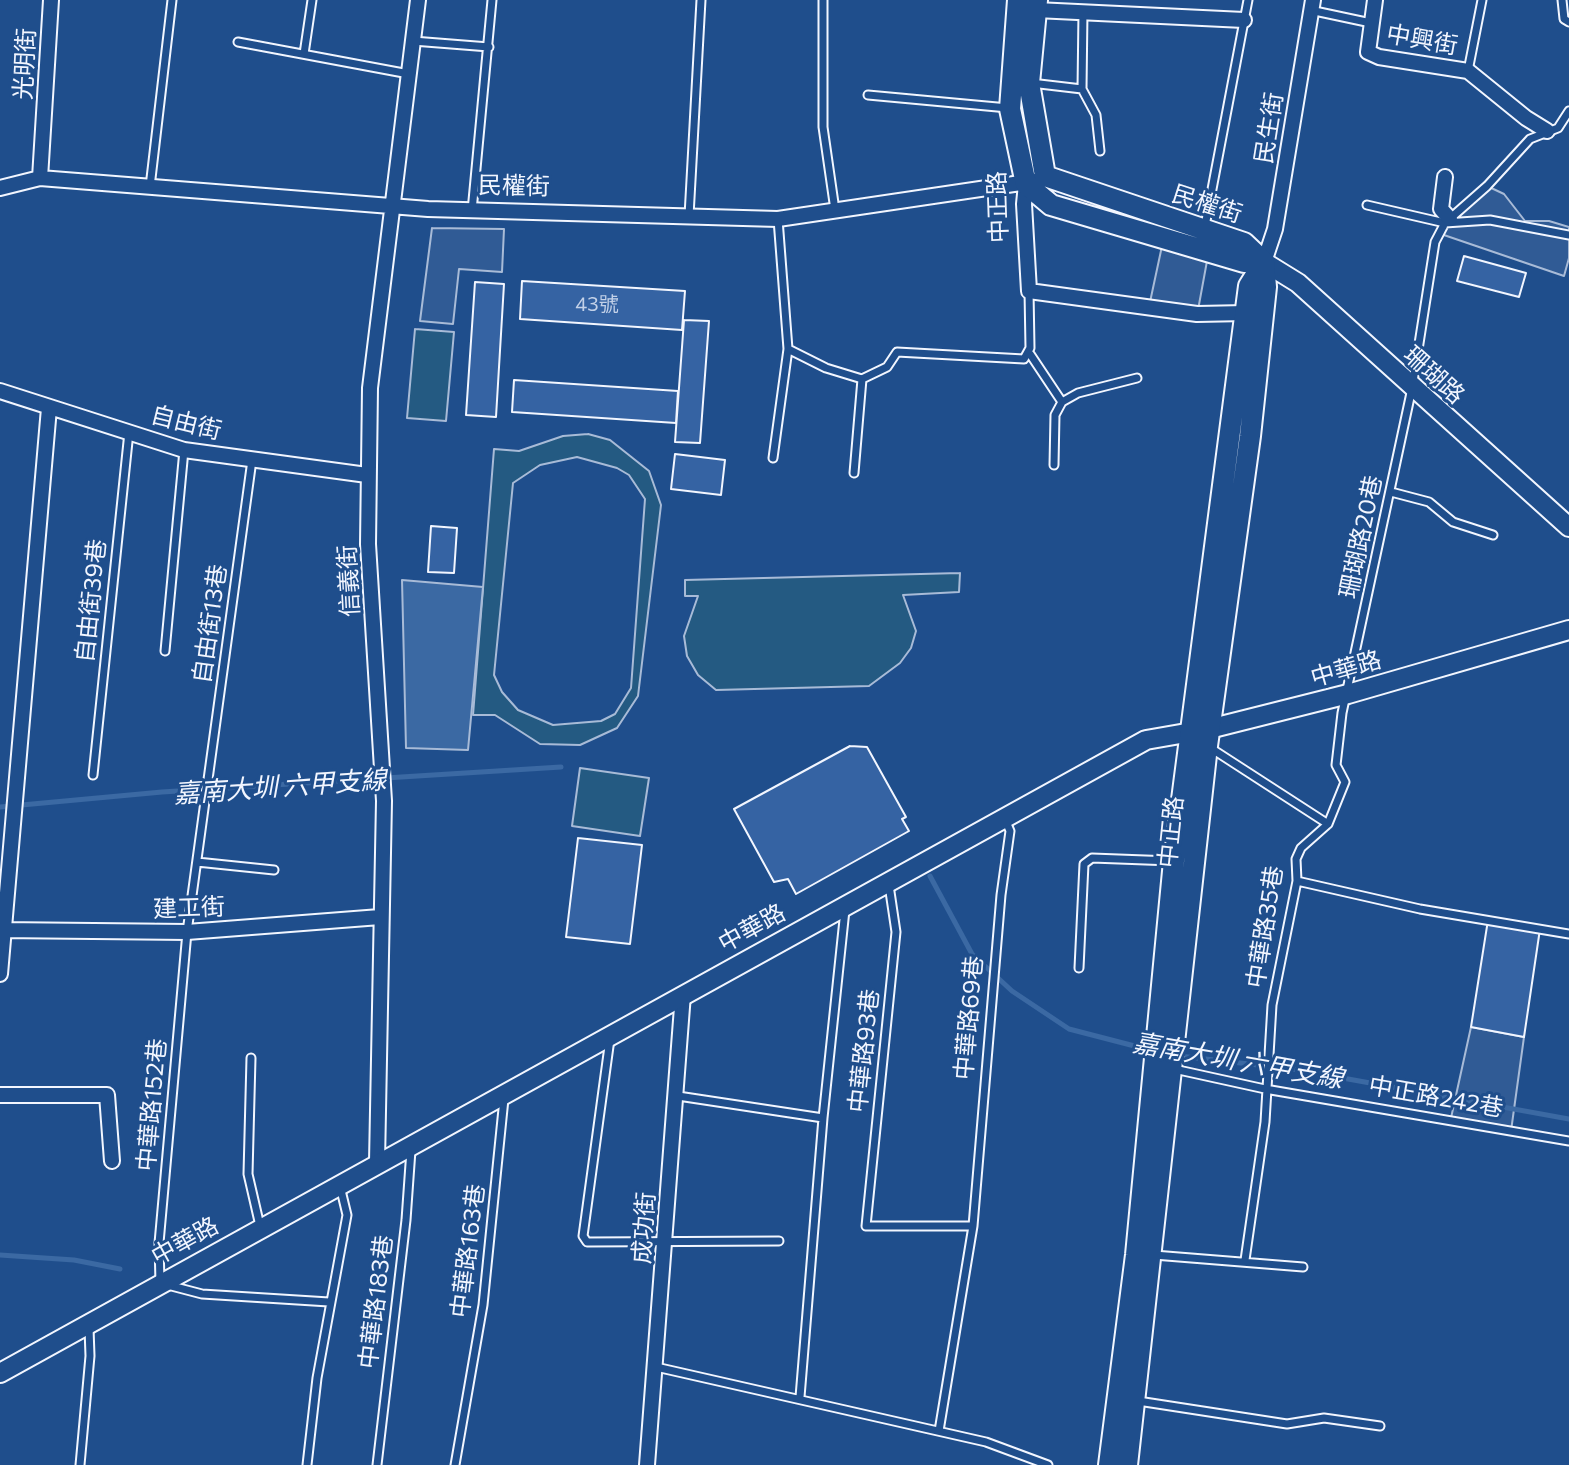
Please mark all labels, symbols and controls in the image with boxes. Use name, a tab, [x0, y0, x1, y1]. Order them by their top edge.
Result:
street label: 中興街	[1384, 20, 1460, 60]
street label: 光明街	[9, 27, 41, 101]
street label: 民生街	[1249, 90, 1289, 166]
street label: 民權街	[478, 171, 550, 201]
street label: 中正路	[982, 171, 1014, 243]
street label: 民權街	[1168, 179, 1246, 229]
house number: 43號	[575, 292, 619, 316]
street label: 珊瑚路	[1398, 340, 1470, 410]
street label: 自由街	[148, 400, 224, 446]
street label: 珊瑚路20巷	[1334, 473, 1388, 601]
street label: 自由街39巷	[70, 538, 112, 664]
street label: 信義街	[333, 544, 365, 618]
street label: 自由街13巷	[187, 563, 233, 685]
street label: 中華路	[1307, 645, 1385, 693]
water label: 嘉南大圳 六甲支線	[173, 764, 387, 810]
street label: 中正路	[1153, 795, 1189, 869]
street label: 中華路35巷	[1241, 864, 1289, 990]
street label: 建工街	[153, 892, 225, 924]
street label: 中華路	[714, 898, 790, 958]
street label: 中華路69巷	[949, 955, 989, 1081]
street label: 中華路93巷	[843, 988, 885, 1114]
water label: 嘉南大圳 六甲支線	[1130, 1027, 1346, 1095]
street label: 中華路152巷	[132, 1037, 172, 1173]
street label: 中正路242巷	[1366, 1071, 1506, 1123]
street label: 中華路163巷	[446, 1183, 490, 1319]
street label: 成功街	[627, 1191, 661, 1265]
street label: 中華路	[147, 1211, 223, 1271]
street label: 中華路183巷	[354, 1234, 398, 1370]

